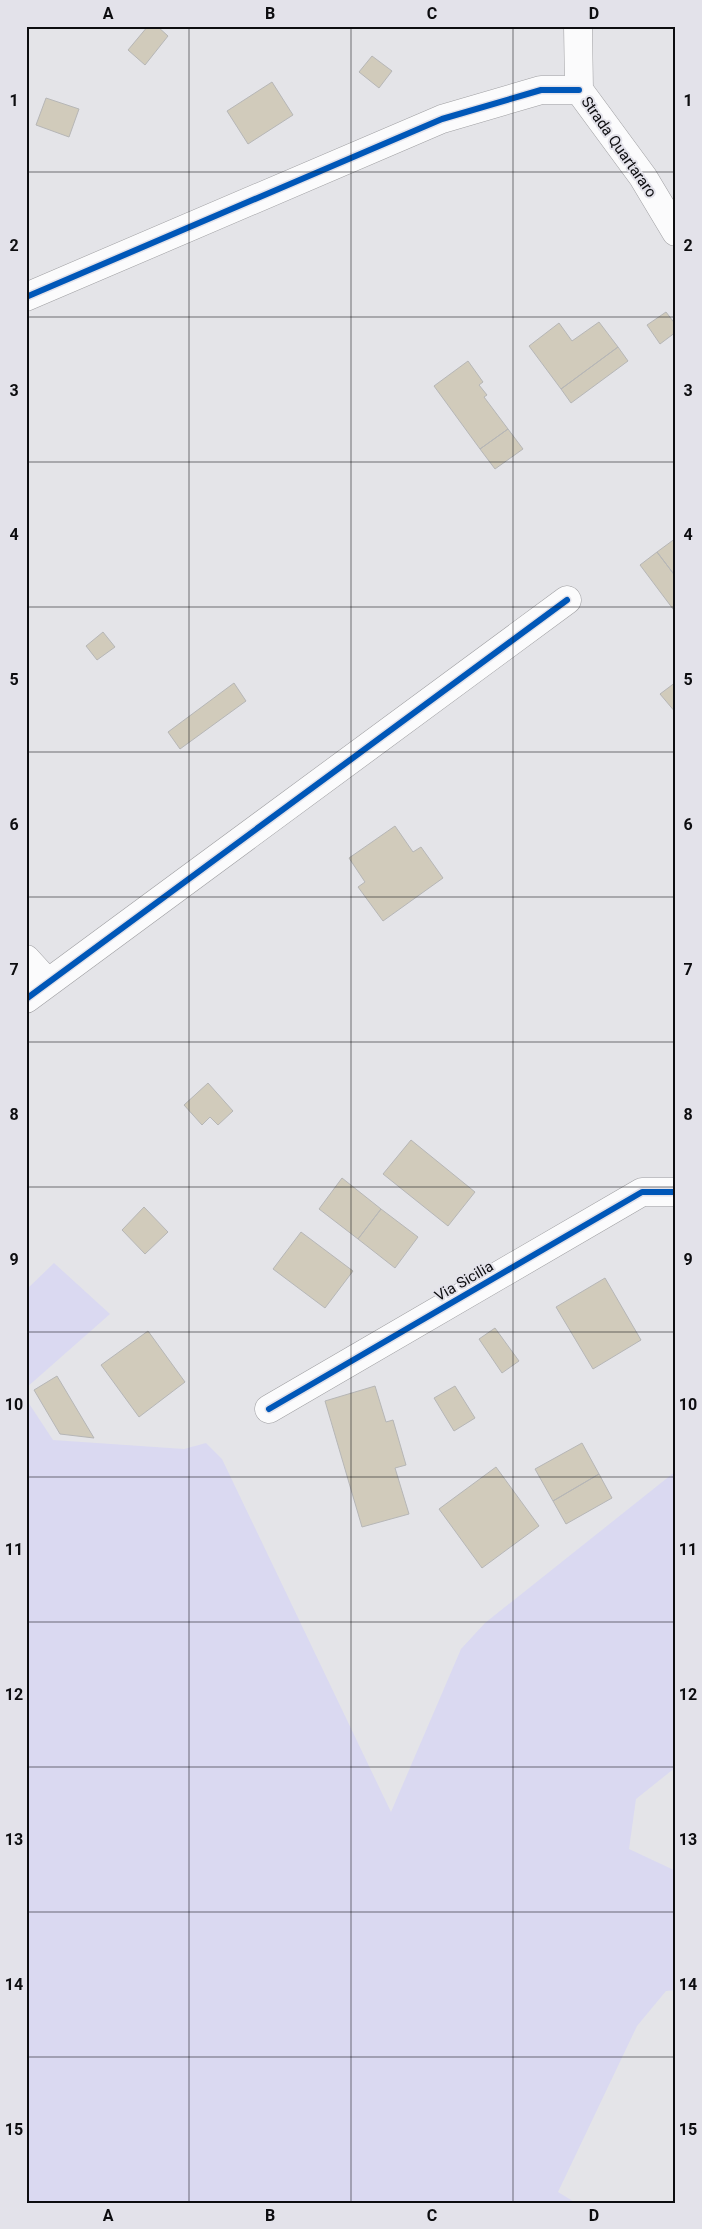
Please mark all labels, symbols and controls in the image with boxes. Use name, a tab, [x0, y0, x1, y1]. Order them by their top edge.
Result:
text: A	[103, 4, 114, 23]
text: B	[265, 4, 275, 23]
text: C	[427, 4, 437, 23]
text: D	[589, 4, 599, 23]
text: 1	[9, 91, 19, 110]
text: 1	[683, 91, 693, 110]
street label: Strada Quartararo	[578, 93, 660, 201]
text: 2	[9, 236, 19, 255]
text: 2	[683, 236, 693, 255]
text: 3	[9, 381, 19, 400]
text: 3	[683, 381, 693, 400]
text: 4	[9, 525, 19, 544]
text: 4	[683, 525, 693, 544]
text: 5	[9, 670, 19, 689]
text: 5	[683, 670, 693, 689]
text: 6	[9, 815, 19, 834]
text: 6	[683, 815, 693, 834]
text: 7	[9, 960, 19, 979]
text: 7	[683, 960, 693, 979]
text: 8	[9, 1105, 19, 1124]
text: 8	[683, 1105, 693, 1124]
text: 9	[9, 1250, 19, 1269]
text: 9	[683, 1250, 693, 1269]
street label: Via Sicilia	[432, 1257, 496, 1305]
text: 10	[5, 1395, 23, 1414]
text: 10	[679, 1395, 697, 1414]
text: 11	[5, 1540, 23, 1559]
text: 11	[679, 1540, 697, 1559]
text: 12	[5, 1685, 23, 1704]
text: 12	[679, 1685, 697, 1704]
text: 13	[5, 1830, 23, 1849]
text: 13	[679, 1830, 697, 1849]
text: 14	[5, 1975, 23, 1994]
text: 14	[679, 1975, 697, 1994]
text: 15	[5, 2120, 23, 2139]
text: 15	[679, 2120, 697, 2139]
text: A	[103, 2206, 114, 2225]
text: B	[265, 2206, 275, 2225]
text: C	[427, 2206, 437, 2225]
text: D	[589, 2206, 599, 2225]

